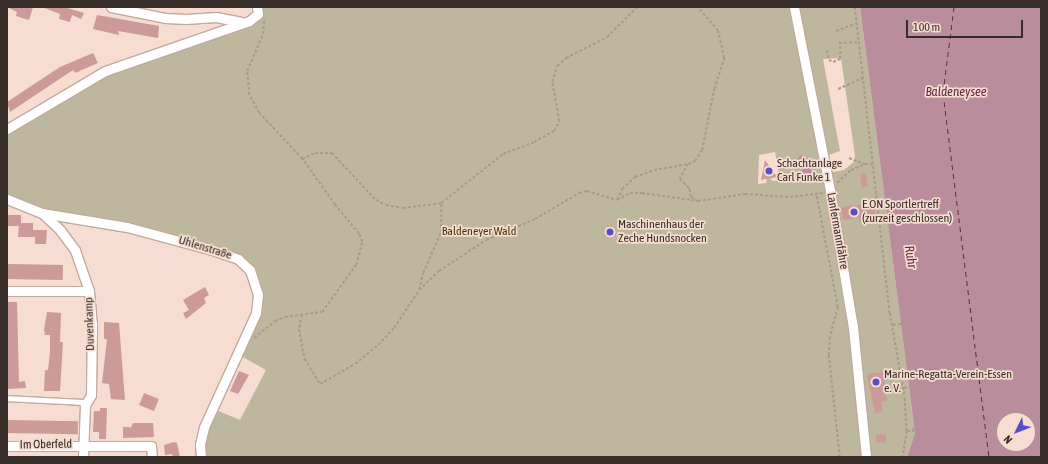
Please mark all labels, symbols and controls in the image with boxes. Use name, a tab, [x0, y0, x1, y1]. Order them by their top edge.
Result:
scale bar	[908, 12, 1025, 38]
text: 100 m	[913, 20, 940, 34]
water label: Baldeneysee	[925, 84, 987, 100]
place label: Schachtanlage Carl Funke 1	[777, 157, 842, 185]
marker: Schachtanlage Carl Funke 1	[764, 166, 774, 176]
street label: Lanfermannfähre	[823, 191, 851, 271]
place label: E.ON Sportlertreff (zurzeit geschlossen)	[862, 198, 952, 226]
marker: E.ON Sportlertreff (zurzeit geschlossen)	[849, 207, 859, 217]
place label: Maschinenhaus der Zeche Hundsnocken	[618, 218, 707, 246]
park label: Baldeneyer Wald	[442, 225, 516, 239]
marker: Maschinenhaus der Zeche Hundsnocken	[605, 227, 615, 237]
street label: Uhlenstraße	[177, 233, 233, 263]
water label: Ruhr	[901, 244, 919, 270]
street label: Duvenkamp	[82, 297, 98, 351]
place label: Marine-Regatta-Verein-Essen e. V.	[884, 368, 1012, 396]
marker: Marine-Regatta-Verein-Essen e. V.	[871, 377, 881, 387]
north arrow	[996, 412, 1036, 452]
text: N	[1001, 433, 1015, 446]
street label: Im Oberfeld	[20, 437, 72, 453]

